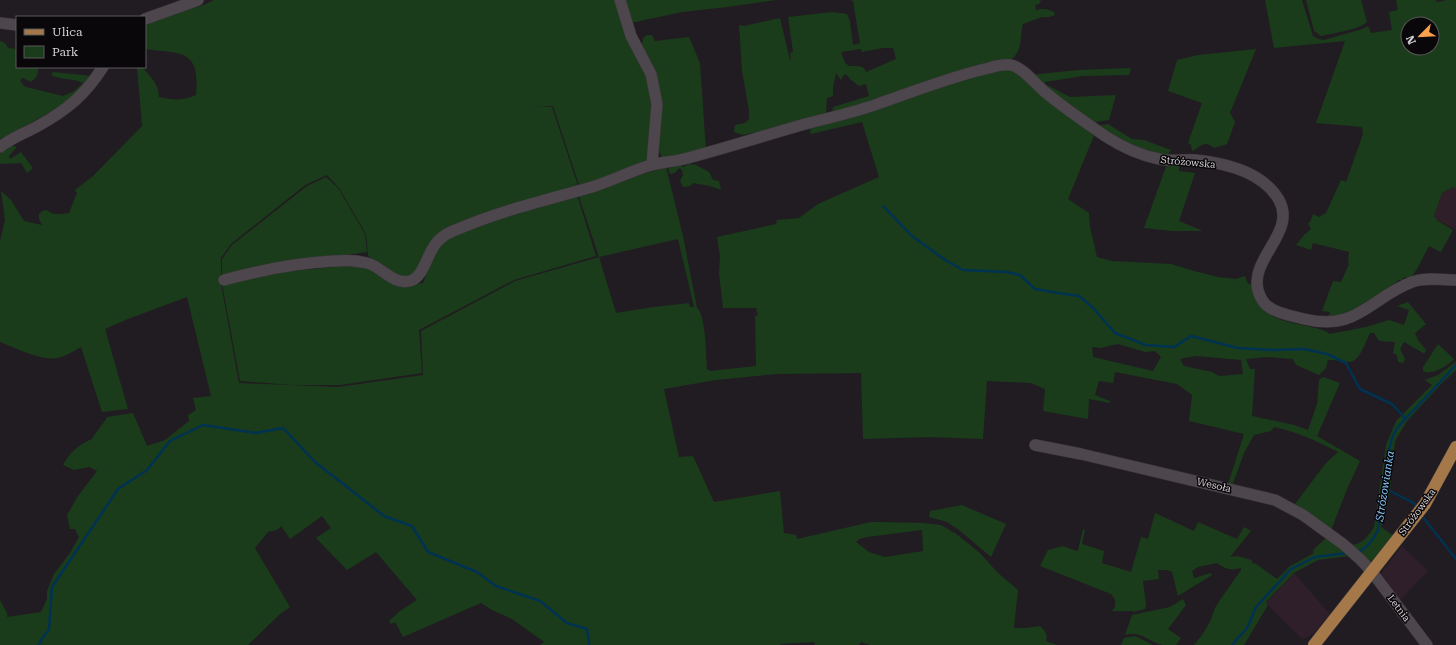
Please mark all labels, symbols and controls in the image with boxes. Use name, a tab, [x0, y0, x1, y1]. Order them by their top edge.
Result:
legend	[16, 16, 146, 68]
north arrow	[1400, 16, 1440, 56]
text: Ulica	[52, 25, 83, 39]
text: N	[1403, 33, 1419, 46]
text: Park	[52, 45, 79, 59]
street label: Stróżowska	[1160, 154, 1216, 170]
water label: Stróżowianka	[1373, 449, 1397, 523]
street label: Wesoła	[1196, 476, 1233, 494]
street label: Stróżowska	[1396, 486, 1438, 538]
street label: Letnia	[1385, 592, 1413, 624]

